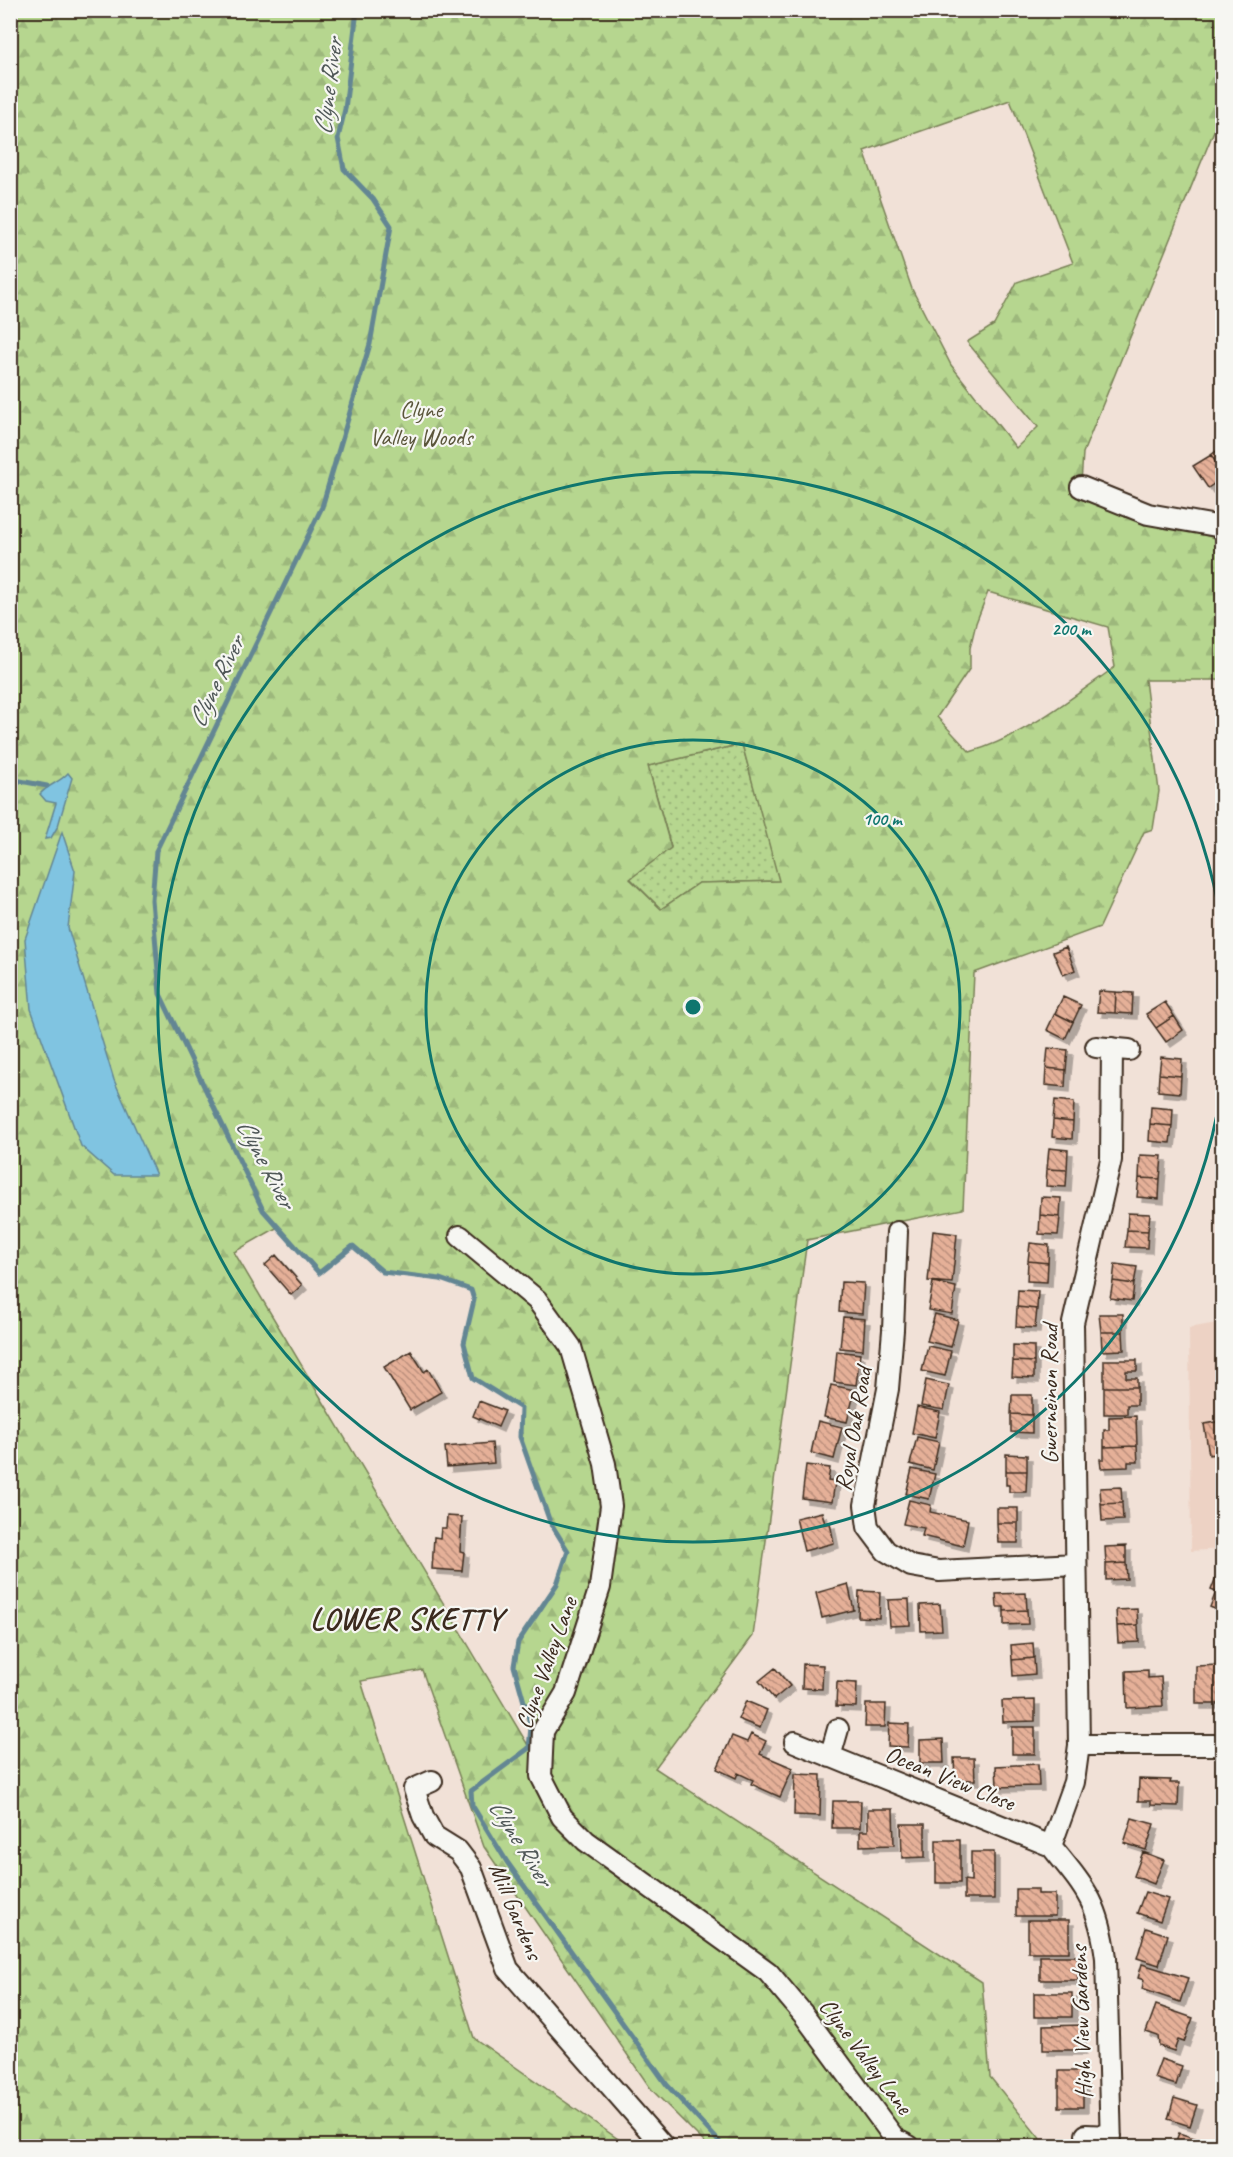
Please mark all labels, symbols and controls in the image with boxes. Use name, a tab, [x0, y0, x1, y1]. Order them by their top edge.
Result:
water label: Clyne River	[306, 34, 351, 137]
park label: Clyne Valley Woods	[370, 394, 474, 452]
text: 200 m	[1052, 618, 1092, 640]
water label: Clyne River	[180, 628, 254, 733]
text: 100 m	[863, 808, 903, 830]
centre of rings	[683, 997, 703, 1017]
water label: Clyne River	[229, 1113, 305, 1216]
street label: Gwerneinon Road	[1034, 1320, 1064, 1464]
street label: Royal Oak Road	[827, 1361, 879, 1493]
street label: Clyne Valley Lane	[508, 1591, 584, 1733]
district label: LOWER SKETTY	[310, 1600, 508, 1638]
street label: Ocean View Close	[881, 1738, 1021, 1818]
water label: Clyne River	[481, 1792, 562, 1895]
street label: Mill Gardens	[482, 1858, 551, 1966]
street label: High View Gardens	[1063, 1942, 1099, 2099]
street label: Clyne Valley Lane	[813, 1992, 921, 2122]

